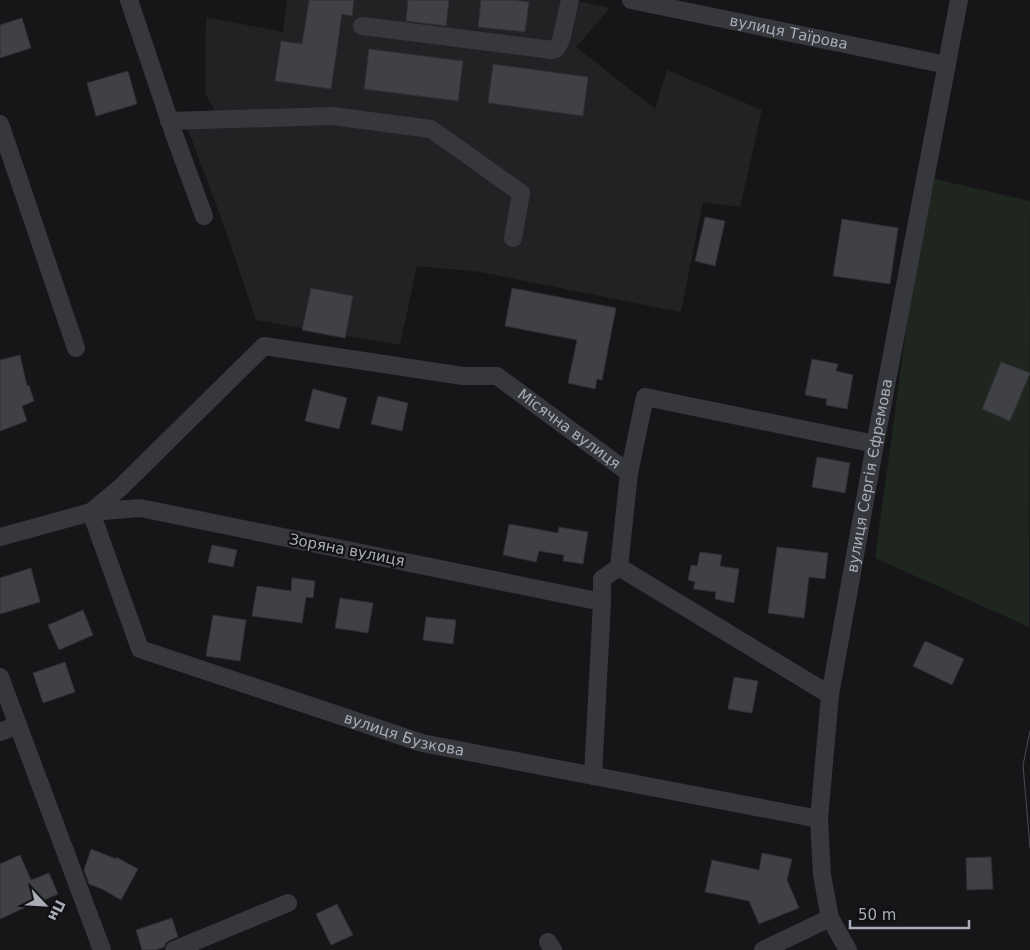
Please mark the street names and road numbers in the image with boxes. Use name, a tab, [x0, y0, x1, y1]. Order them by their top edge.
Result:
street label: вулиця Таїрова	[728, 11, 849, 53]
street label: вулиця Сергія Єфремова	[843, 377, 896, 574]
street label: Місячна вулиця	[514, 385, 624, 473]
street label: Зоряна вулиця	[288, 530, 406, 570]
street label: вулиця Бузкова	[342, 709, 466, 760]

